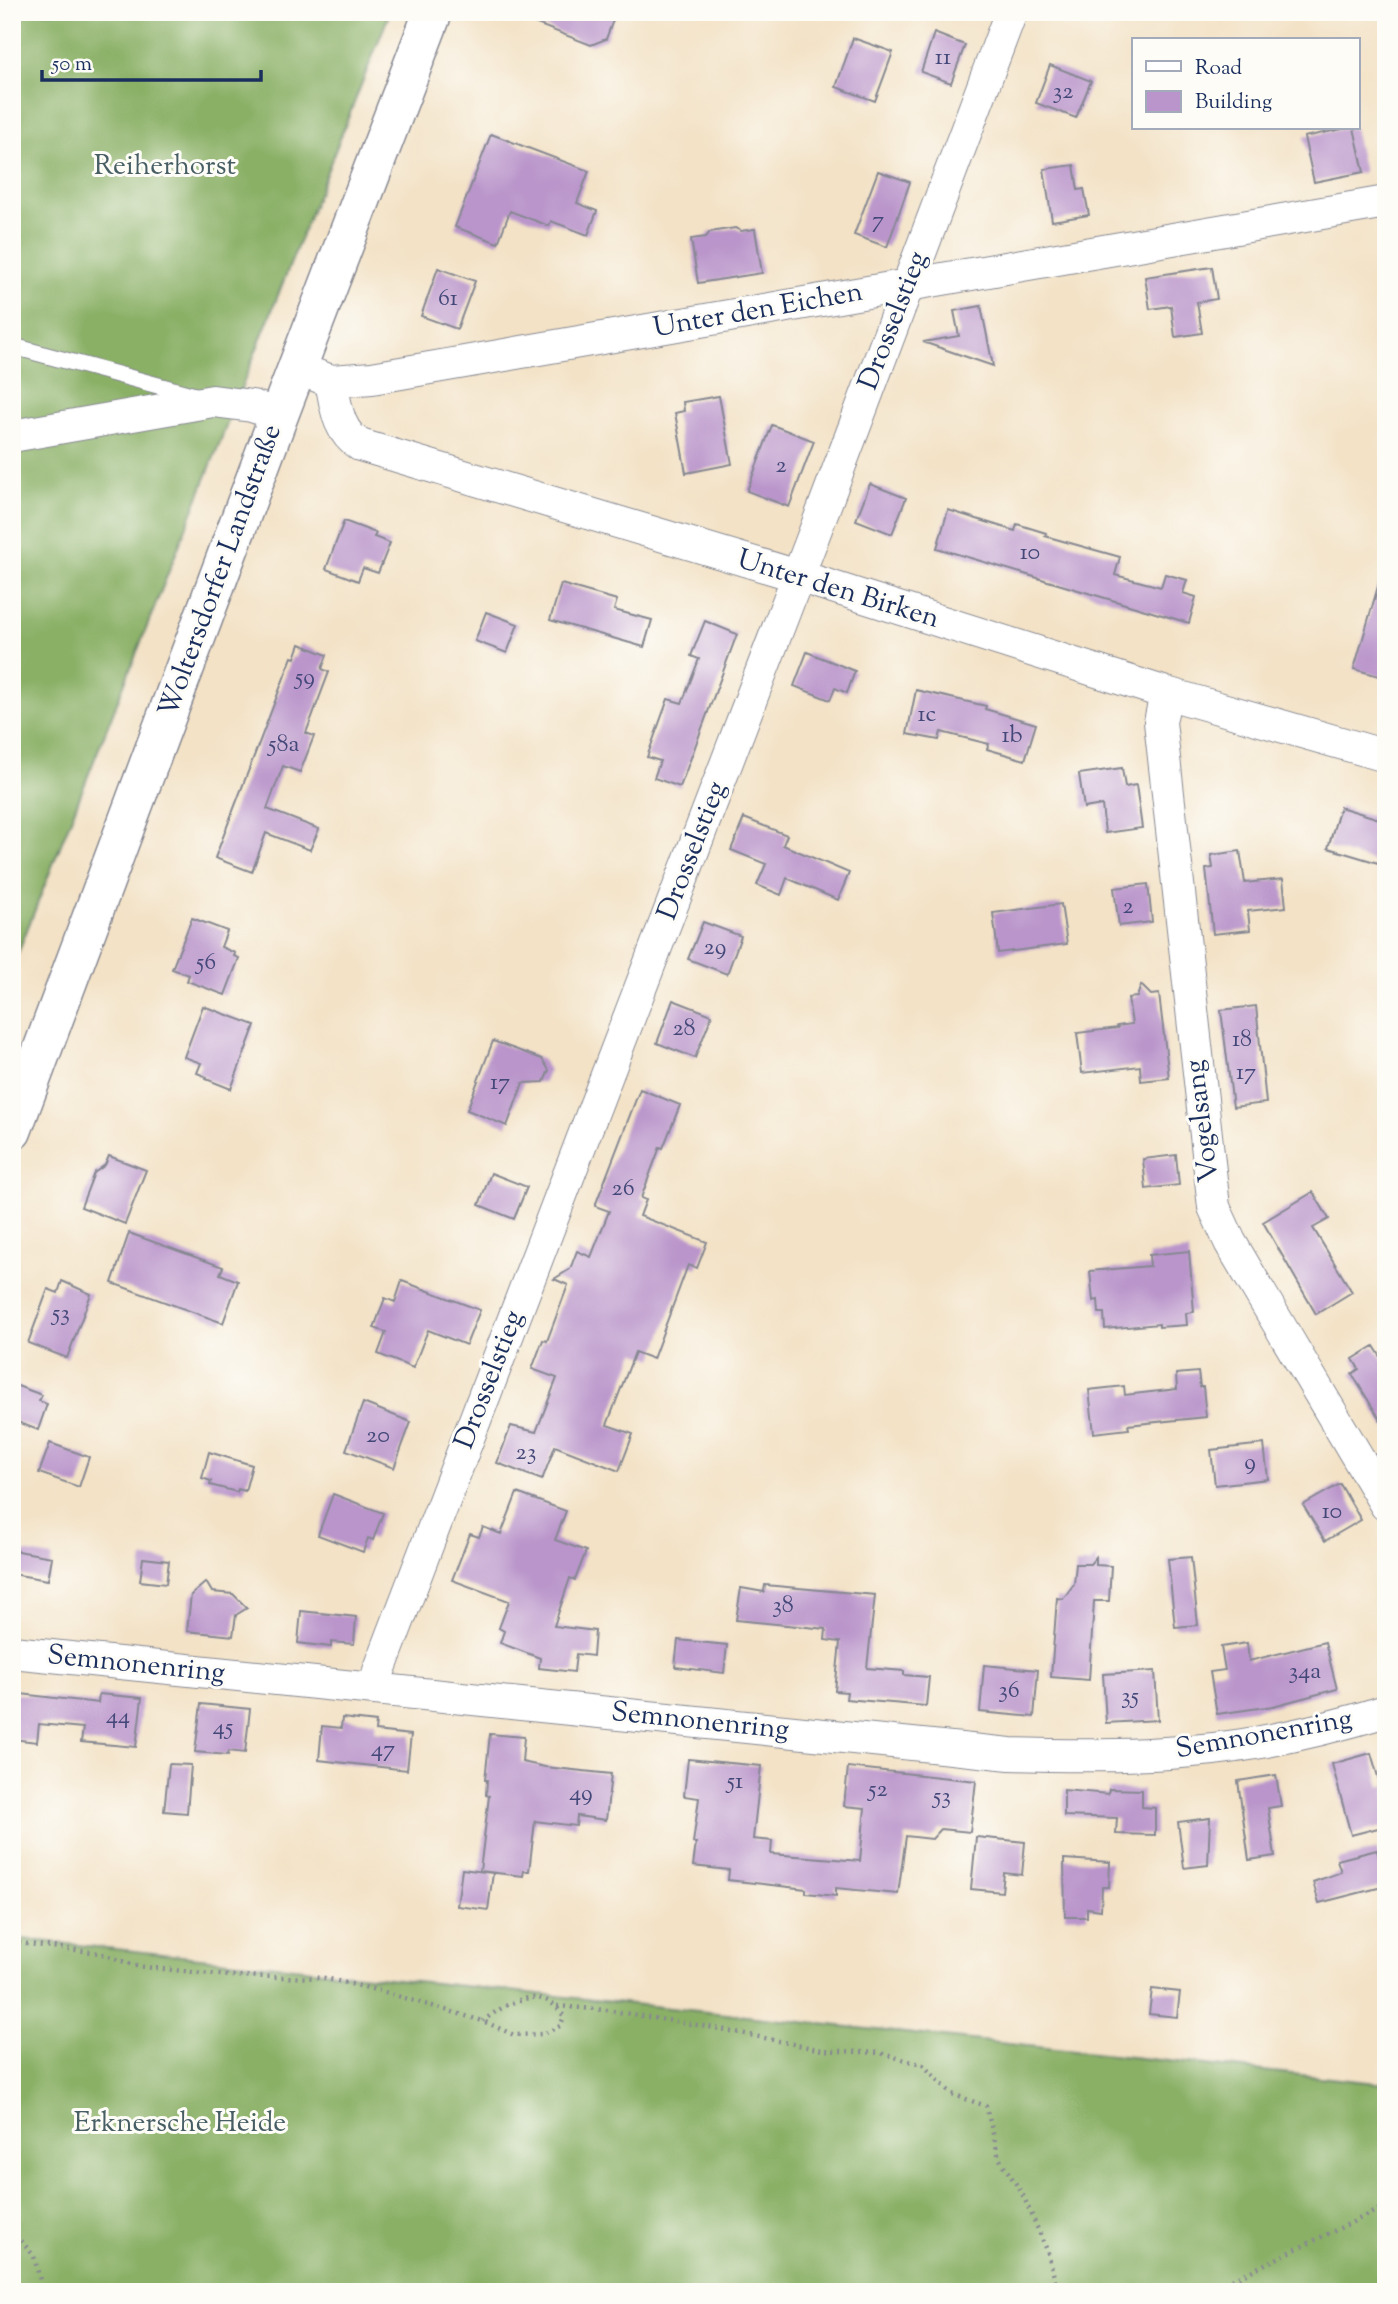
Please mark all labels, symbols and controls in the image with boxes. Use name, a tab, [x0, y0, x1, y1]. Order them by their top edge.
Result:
scale bar	[42, 38, 261, 82]
legend	[1132, 38, 1360, 130]
house number: 11	[935, 41, 951, 75]
text: 50 m	[51, 50, 92, 80]
text: Road	[1195, 54, 1242, 84]
house number: 32	[1053, 75, 1073, 109]
text: Building	[1195, 88, 1272, 118]
park label: Reiherhorst	[94, 147, 237, 187]
house number: 7	[872, 204, 884, 238]
street label: Drosselstieg	[849, 246, 939, 396]
street label: Unter den Eichen	[650, 273, 866, 349]
house number: 61	[438, 282, 458, 316]
street label: Woltersdorfer Landstraße	[149, 419, 293, 723]
house number: 2	[775, 449, 787, 483]
house number: 10	[1020, 536, 1040, 570]
street label: Unter den Birken	[732, 540, 944, 640]
house number: 59	[293, 661, 315, 695]
house number: 1c	[918, 698, 937, 732]
house number: 1b	[1001, 719, 1023, 753]
house number: 58a	[266, 728, 300, 762]
street label: Drosselstieg	[648, 776, 738, 926]
house number: 2	[1122, 890, 1134, 924]
house number: 29	[704, 931, 726, 965]
house number: 56	[194, 946, 216, 980]
house number: 28	[672, 1012, 696, 1046]
house number: 18	[1232, 1023, 1252, 1057]
house number: 17	[1236, 1056, 1256, 1090]
street label: Vogelsang	[1176, 1057, 1230, 1185]
house number: 17	[490, 1066, 510, 1100]
house number: 26	[611, 1172, 635, 1206]
house number: 53	[50, 1297, 70, 1331]
street label: Drosselstieg	[445, 1305, 535, 1455]
house number: 20	[366, 1419, 390, 1453]
house number: 23	[516, 1436, 536, 1470]
house number: 9	[1244, 1446, 1256, 1480]
house number: 10	[1322, 1495, 1342, 1529]
house number: 38	[772, 1589, 794, 1623]
street label: Semnonenring	[45, 1636, 227, 1694]
house number: 34a	[1289, 1655, 1321, 1689]
house number: 36	[998, 1674, 1020, 1708]
house number: 35	[1121, 1680, 1139, 1714]
street label: Semnonenring	[609, 1693, 791, 1751]
house number: 44	[106, 1700, 130, 1734]
street label: Semnonenring	[1173, 1700, 1355, 1770]
house number: 45	[213, 1711, 233, 1745]
house number: 47	[371, 1733, 395, 1767]
house number: 51	[725, 1765, 743, 1799]
house number: 52	[866, 1773, 888, 1807]
house number: 49	[569, 1777, 593, 1811]
house number: 53	[931, 1780, 951, 1814]
park label: Erknersche Heide	[74, 2104, 286, 2144]

